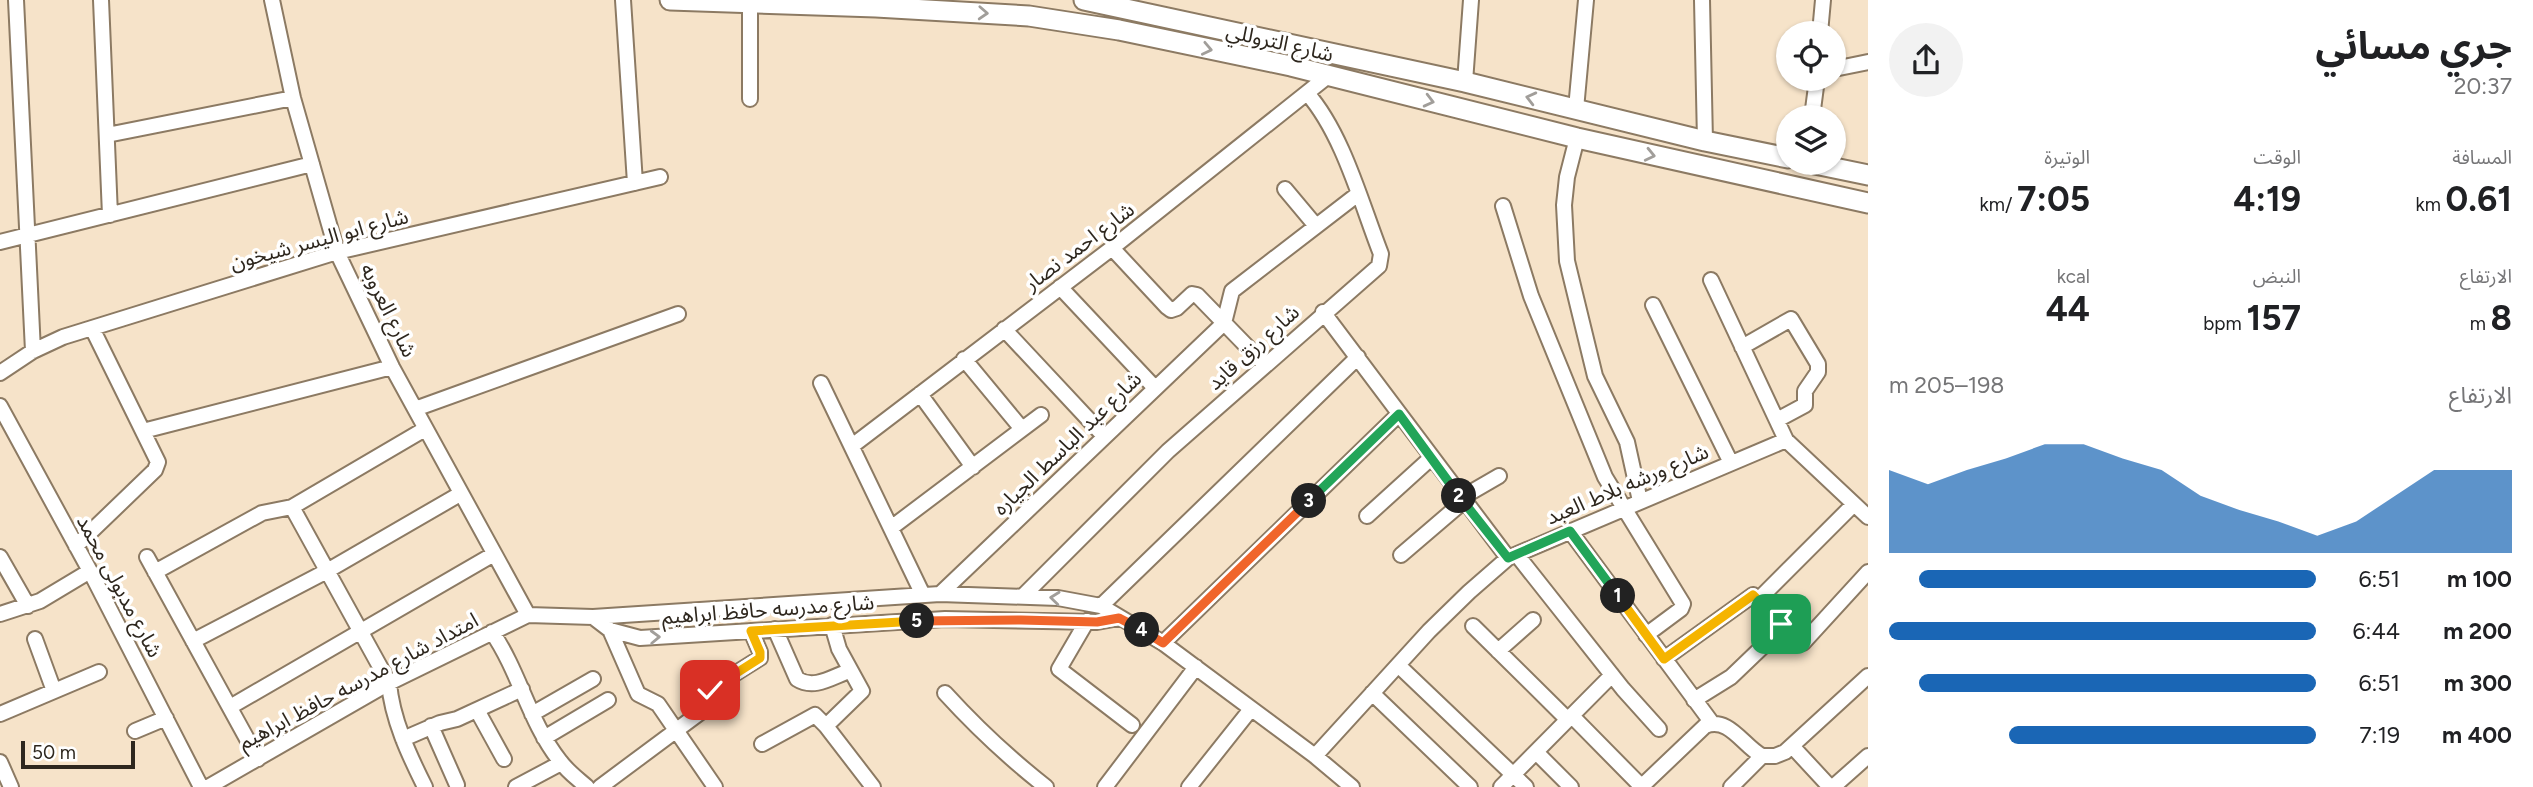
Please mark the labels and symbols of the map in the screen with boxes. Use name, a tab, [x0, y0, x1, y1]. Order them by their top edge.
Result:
one-way arrow	[978, 5, 989, 20]
street label: شارع التروللي	[1223, 18, 1336, 70]
one-way arrow	[1201, 40, 1213, 55]
one-way arrow	[1525, 92, 1537, 106]
one-way arrow	[1423, 93, 1435, 107]
one-way arrow	[1644, 146, 1656, 161]
street label: شارع احمد نصار	[1018, 196, 1141, 299]
street label: شارع ابو اليسر شيخون	[227, 203, 412, 278]
street label: شارع العروبه	[353, 259, 422, 362]
street label: شارع رزق قايد	[1202, 299, 1306, 397]
street label: شارع عبد الباسط الجياره	[988, 366, 1148, 522]
street label: شارع ورشه بلاط العبد	[1542, 438, 1713, 532]
pin: 2	[1442, 478, 1476, 514]
pin: 3	[1292, 484, 1326, 518]
street label: شارع مدبولى محمد	[69, 511, 168, 663]
pin: 1	[1600, 578, 1636, 614]
street label: شارع مدرسه حافظ ابراهيم	[661, 589, 875, 632]
one-way arrow	[1049, 591, 1060, 606]
pin	[1751, 594, 1811, 654]
pin: 5	[900, 604, 934, 638]
street label: امتداد شارع مدرسه حافظ ابراهيم	[234, 607, 484, 758]
pin: 4	[1124, 612, 1160, 648]
one-way arrow	[650, 630, 661, 645]
pin	[680, 660, 740, 720]
scale bar	[21, 738, 135, 770]

